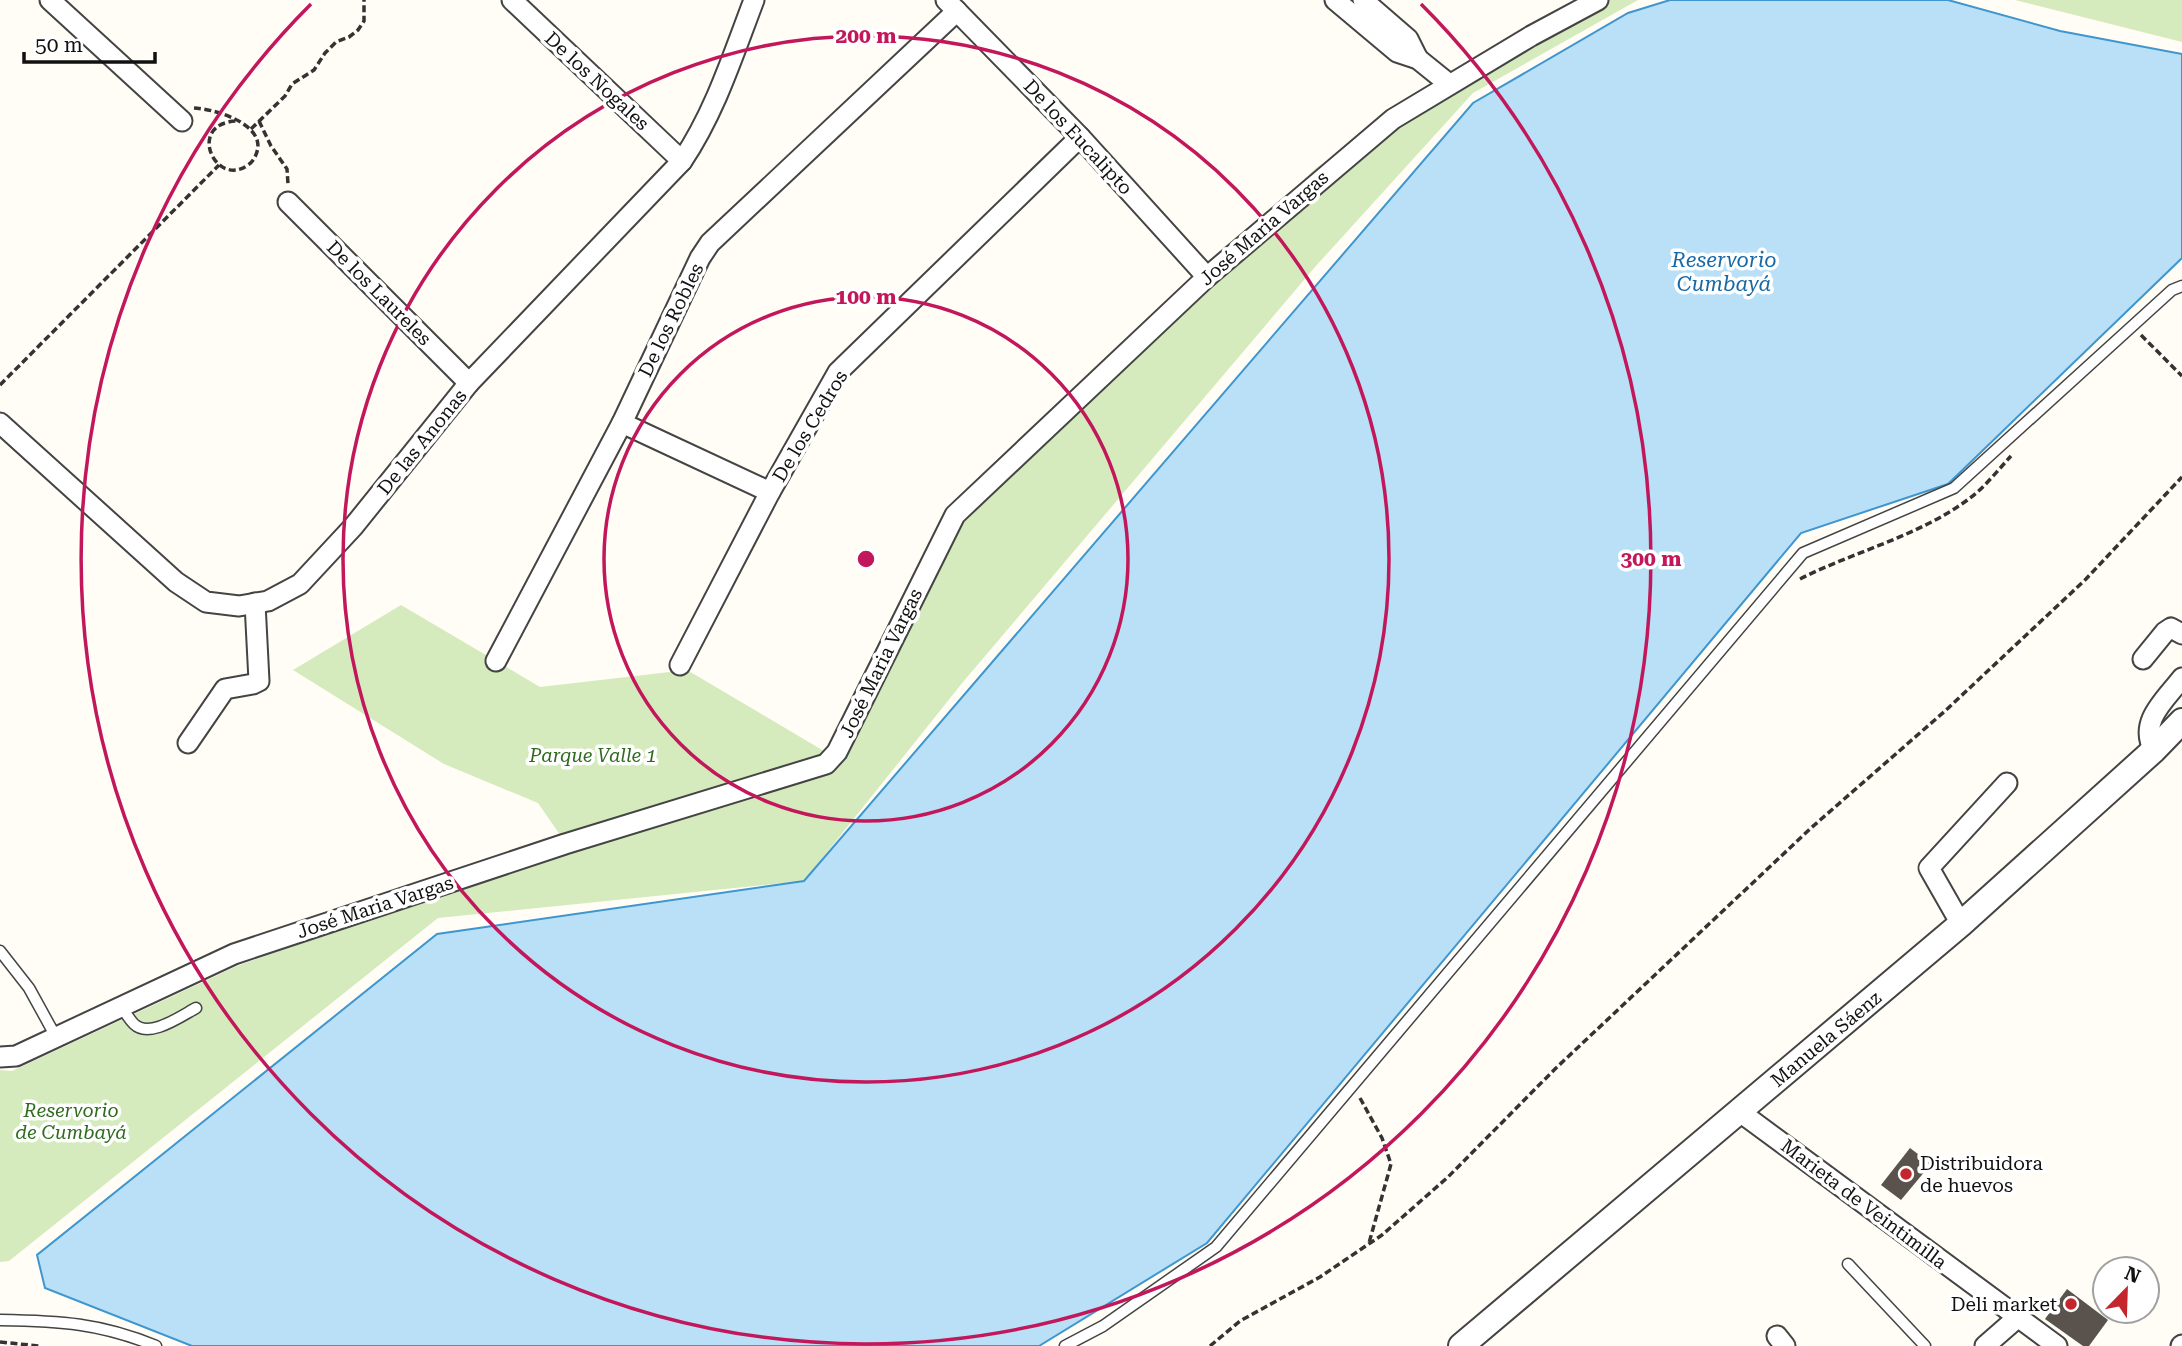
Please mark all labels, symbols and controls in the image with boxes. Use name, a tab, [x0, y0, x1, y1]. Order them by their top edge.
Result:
scale bar	[24, 21, 156, 65]
text: 200 m	[836, 24, 896, 48]
street label: De los Nogales	[540, 27, 654, 135]
text: 50 m	[35, 33, 83, 57]
street label: De los Eucalipto	[1019, 75, 1137, 199]
street label: José Maria Vargas	[1195, 166, 1333, 290]
street label: De los Laureles	[322, 236, 436, 350]
water label: Reservorio Cumbayá	[1671, 248, 1776, 296]
street label: De los Robles	[634, 259, 708, 381]
text: 100 m	[836, 285, 896, 309]
street label: De los Cedros	[768, 366, 852, 486]
street label: De las Anonas	[373, 385, 471, 499]
centre of rings	[854, 547, 878, 571]
text: 300 m	[1621, 547, 1681, 571]
street label: José Maria Vargas	[835, 585, 927, 741]
park label: Parque Valle 1	[528, 744, 657, 767]
street label: José Maria Vargas	[294, 871, 456, 943]
street label: Manuela Sáenz	[1766, 986, 1886, 1092]
park label: Reservorio de Cumbayá	[15, 1099, 127, 1144]
street label: Marieta de Veintimilla	[1777, 1134, 1952, 1274]
place label: Distribuidora de huevos	[1920, 1152, 2043, 1197]
marker: Distribuidora de huevos	[1898, 1166, 1914, 1182]
north arrow	[2091, 1255, 2161, 1325]
text: N	[2121, 1261, 2144, 1288]
place label: Deli market	[1951, 1293, 2057, 1316]
marker: Deli market	[2063, 1296, 2079, 1312]

